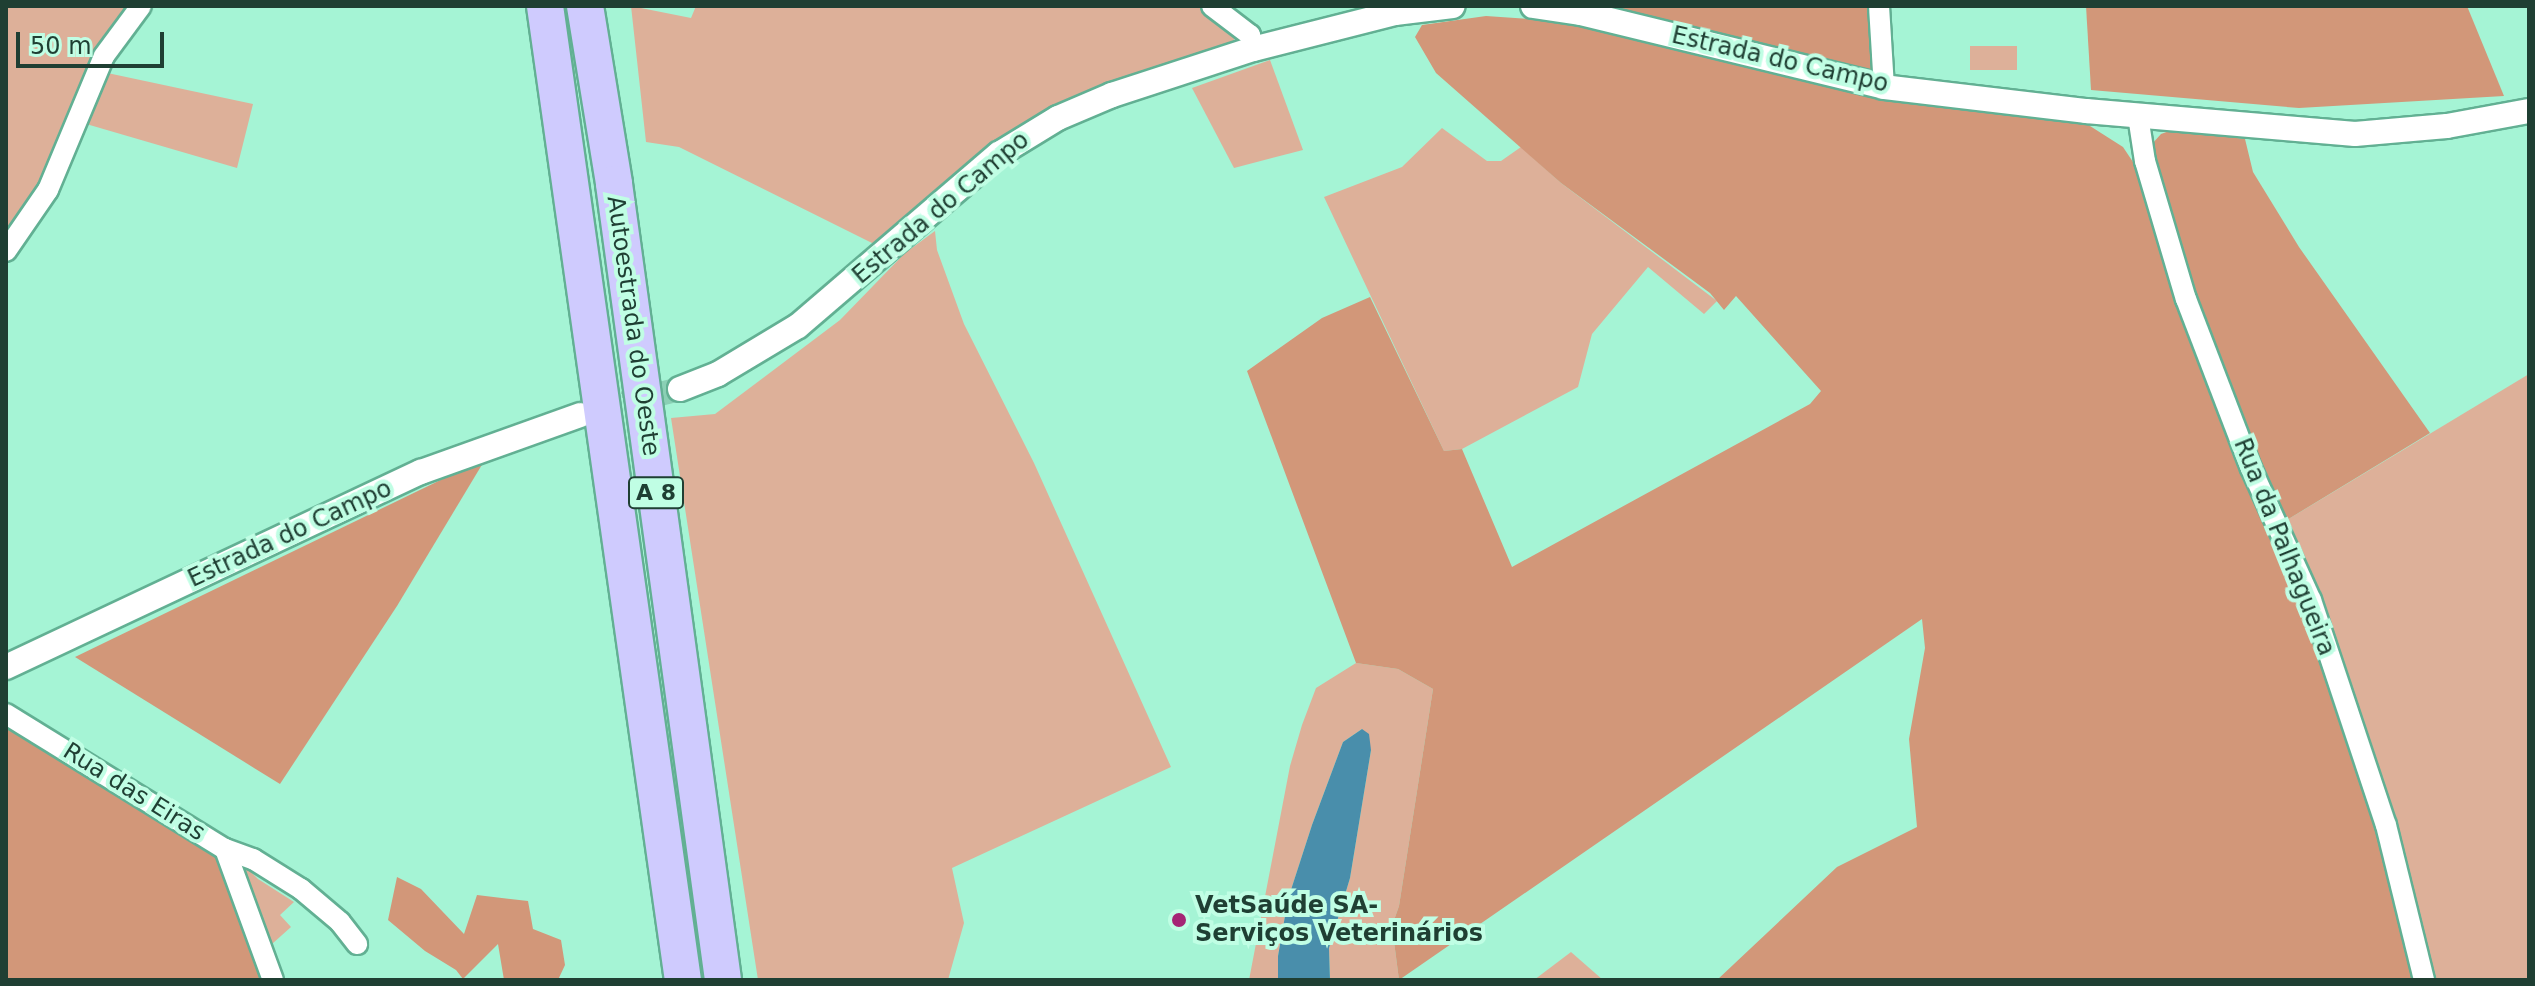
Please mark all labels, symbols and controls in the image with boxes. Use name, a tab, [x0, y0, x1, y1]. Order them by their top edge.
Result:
scale bar	[20, 16, 168, 66]
street label: Estrada do Campo	[1669, 21, 1891, 99]
text: 50 m	[30, 32, 92, 60]
street label: Estrada do Campo	[847, 126, 1035, 290]
street label: Autoestrada do Oeste	[600, 194, 666, 458]
street label: Rua da Palhagueira	[2227, 434, 2341, 660]
street label: Estrada do Campo	[184, 474, 396, 594]
road number: A 8	[628, 475, 684, 511]
street label: Rua das Eiras	[58, 737, 210, 847]
place label: VetSaúde SA- Serviços Veterinários	[1195, 892, 1483, 948]
marker: VetSaúde SA- Serviços Veterinários	[1170, 911, 1188, 929]

